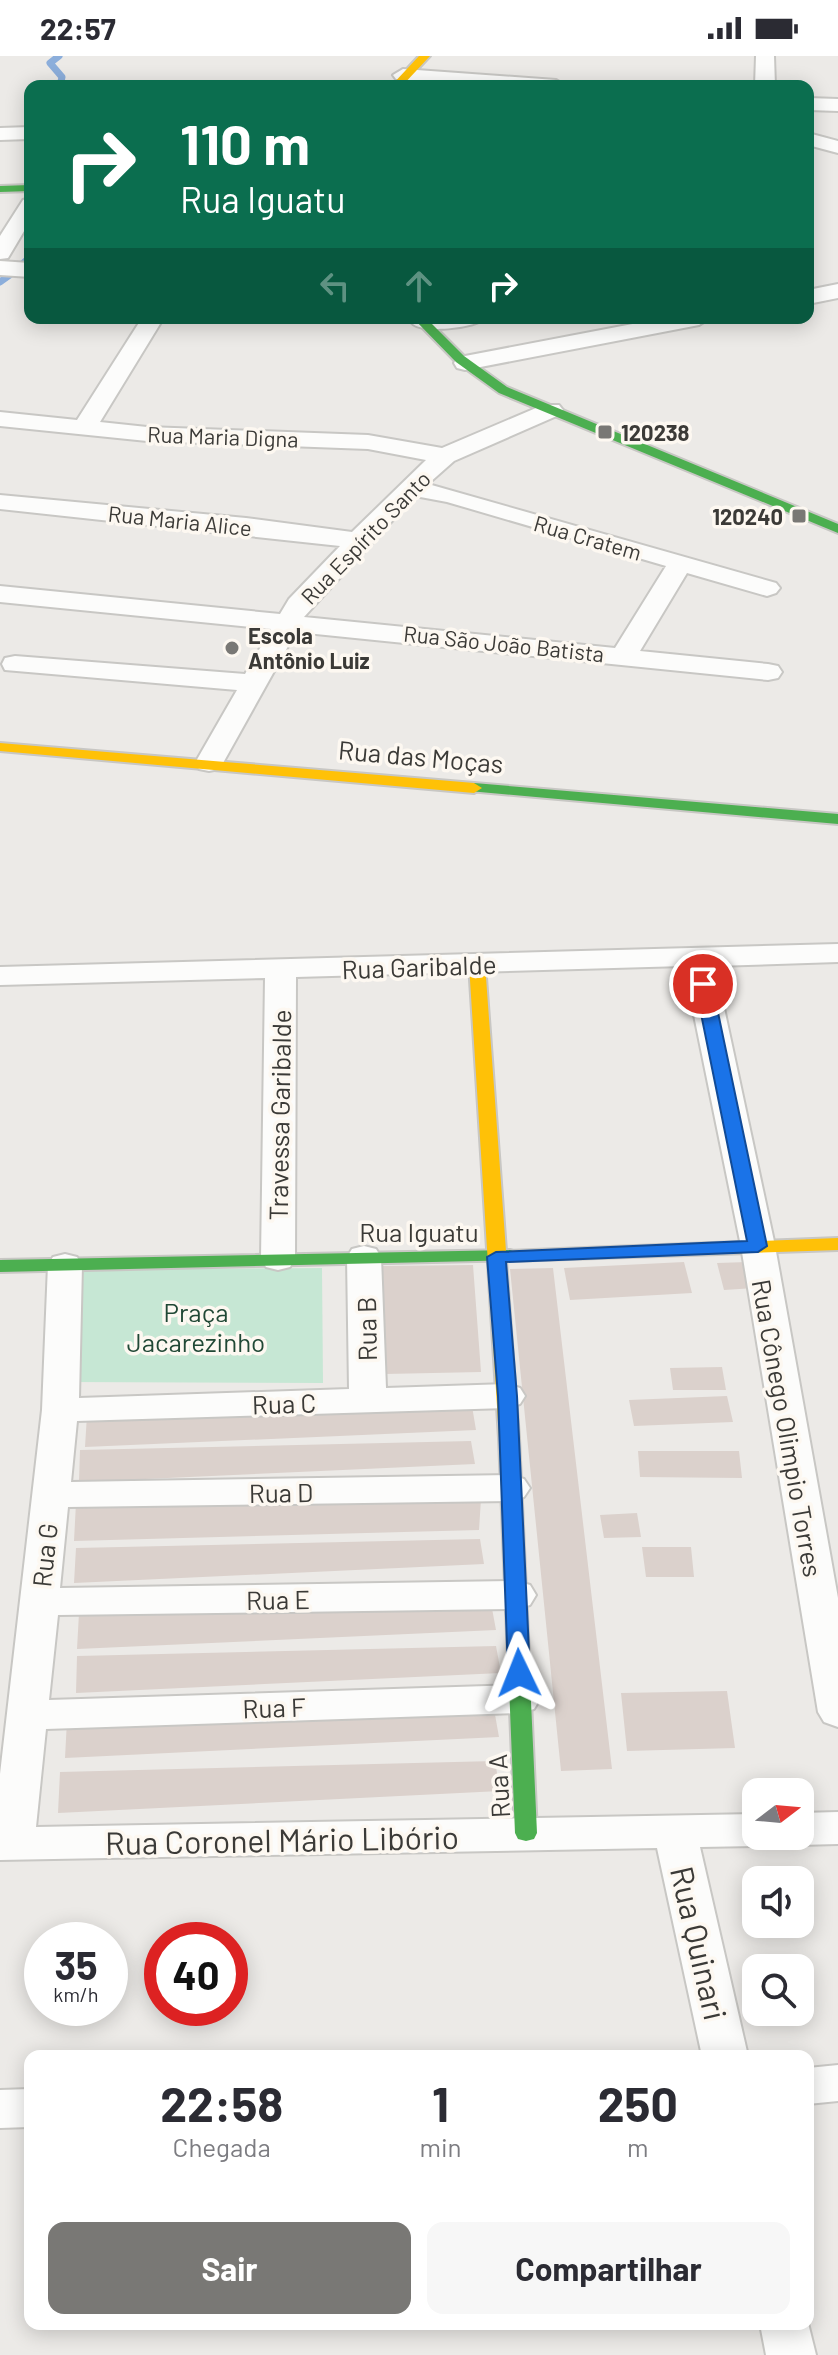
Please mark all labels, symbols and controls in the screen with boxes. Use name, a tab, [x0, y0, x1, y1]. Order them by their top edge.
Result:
text: 22:57	[40, 10, 116, 46]
text: 110 m	[180, 109, 310, 176]
icon: right	[48, 112, 152, 216]
text: Rua Iguatu	[180, 177, 345, 220]
icon: left	[313, 264, 357, 308]
icon: ahead	[397, 264, 441, 308]
icon: right	[481, 264, 525, 308]
place label: 120238	[621, 419, 690, 445]
street label: Rua Maria Digna	[147, 420, 299, 452]
marker: 120238	[596, 423, 614, 441]
street label: Rua Espírito Santo	[295, 465, 435, 609]
street label: Rua Maria Alice	[107, 500, 253, 540]
place label: 120240	[712, 503, 783, 529]
marker: 120240	[790, 507, 808, 525]
street label: Rua Cratem	[531, 509, 645, 565]
street label: Rua São João Batista	[402, 620, 606, 666]
place label: Escola Antônio Luiz	[248, 622, 370, 673]
marker: Escola Antônio Luiz	[223, 639, 241, 657]
street label: Rua das Moças	[337, 733, 505, 779]
street label: Rua Garibalde	[341, 948, 497, 984]
pin	[669, 950, 737, 1018]
icon: arrive	[681, 962, 725, 1006]
street label: Travessa Garibalde	[262, 1009, 296, 1221]
street label: Rua Iguatu	[359, 1216, 479, 1247]
street label: Rua Cônego Olimpio Torres	[747, 1277, 829, 1579]
park label: Praça Jacarezinho	[127, 1296, 265, 1357]
street label: Rua B	[350, 1296, 382, 1362]
street label: Rua C	[251, 1386, 317, 1420]
street label: Rua D	[249, 1476, 313, 1508]
street label: Rua G	[25, 1521, 63, 1589]
street label: Rua E	[246, 1583, 310, 1615]
position arrow	[477, 1631, 561, 1715]
street label: Rua F	[242, 1690, 306, 1724]
street label: Rua A	[481, 1753, 515, 1819]
north arrow	[742, 1778, 814, 1850]
map controls	[742, 1778, 814, 2026]
street label: Rua Coronel Mário Libório	[105, 1817, 459, 1861]
street label: Rua Quinari	[664, 1862, 736, 2024]
button: sound	[742, 1866, 814, 1938]
speed limit sign: 40	[144, 1922, 248, 2026]
text: 35	[54, 1940, 98, 1988]
button: search	[742, 1954, 814, 2026]
text: km/h	[53, 1982, 99, 2006]
text: 22:58	[160, 2074, 283, 2132]
text: 1	[432, 2074, 449, 2132]
text: 250	[598, 2074, 678, 2132]
text: Chegada	[173, 2131, 271, 2162]
text: min	[419, 2131, 462, 2162]
text: m	[627, 2131, 649, 2162]
button: Sair	[48, 2222, 411, 2314]
button: Compartilhar	[427, 2222, 790, 2314]

